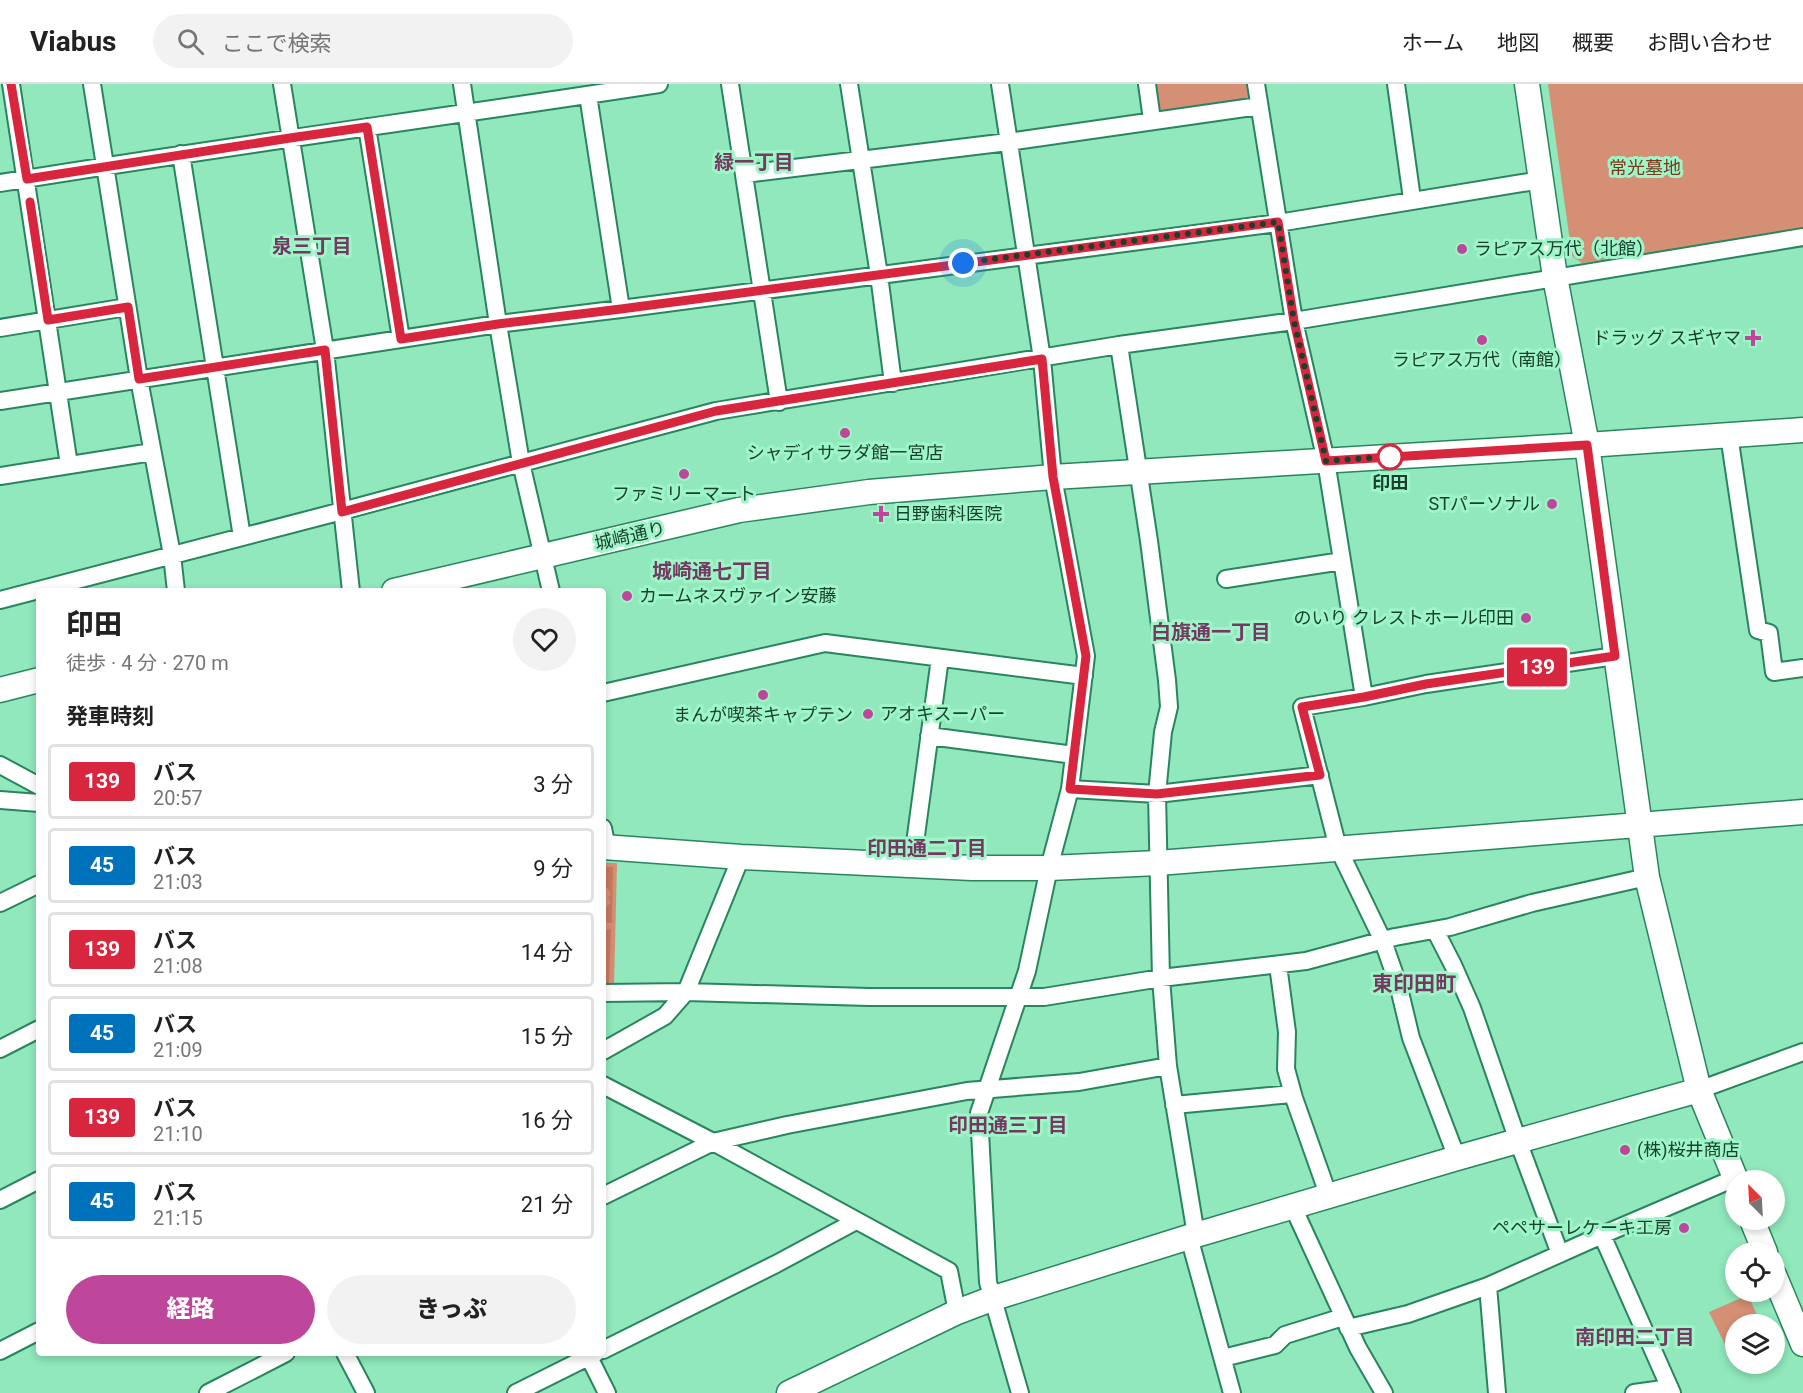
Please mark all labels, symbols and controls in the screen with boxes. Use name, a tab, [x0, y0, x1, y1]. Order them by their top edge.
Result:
search box	[153, 14, 573, 68]
text: Viabus	[30, 25, 117, 58]
icon: search	[174, 25, 207, 58]
text: ここで検索	[222, 31, 332, 56]
text: ホーム	[1402, 31, 1464, 55]
text: 地図	[1497, 31, 1539, 55]
text: 概要	[1572, 31, 1614, 55]
text: お問い合わせ	[1647, 31, 1773, 55]
district label: 緑一丁目	[714, 150, 794, 174]
park label: 常光墓地	[1609, 157, 1681, 178]
district label: 泉三丁目	[272, 234, 352, 258]
place label: ラピアス万代（北館）	[1474, 238, 1654, 259]
marker: ラピアス万代（北館）	[1455, 242, 1469, 256]
your location	[948, 248, 978, 278]
place label: ドラッグ スギヤマ	[1593, 327, 1741, 348]
marker: ドラッグ スギヤマ	[1746, 331, 1760, 345]
marker: ラピアス万代（南館）	[1475, 333, 1489, 347]
place label: ラピアス万代（南館）	[1392, 349, 1572, 370]
marker: シャディサラダ館一宮店	[838, 426, 852, 440]
place label: シャディサラダ館一宮店	[747, 442, 943, 463]
marker: 印田	[1377, 444, 1403, 470]
marker: ファミリーマート	[677, 467, 691, 481]
place label: 印田	[1372, 472, 1408, 493]
place label: ファミリーマート	[612, 483, 756, 504]
place label: STパーソナル	[1429, 493, 1540, 514]
marker: STパーソナル	[1545, 497, 1559, 511]
place label: 日野歯科医院	[894, 503, 1002, 524]
marker: 日野歯科医院	[872, 505, 890, 523]
street label: 城崎通り	[592, 517, 667, 554]
district label: 城崎通七丁目	[652, 559, 772, 583]
place label: カームネスヴァイン安藤	[639, 585, 836, 606]
marker: カームネスヴァイン安藤	[620, 589, 634, 603]
place label: のいり クレストホール印田	[1294, 607, 1514, 628]
text: 印田	[66, 608, 122, 641]
button: heart	[513, 608, 576, 671]
marker: のいり クレストホール印田	[1519, 611, 1533, 625]
district label: 白旗通一丁目	[1151, 620, 1271, 644]
line badge: 139	[1502, 648, 1572, 686]
text: 徒歩 · 4 分 · 270 m	[66, 651, 229, 675]
text: 139	[1519, 655, 1555, 679]
marker: まんが喫茶キャプテン	[756, 688, 770, 702]
place label: アオキスーパー	[880, 703, 1005, 724]
text: 発車時刻	[66, 704, 154, 729]
place label: まんが喫茶キャプテン	[673, 704, 853, 725]
marker: アオキスーパー	[861, 707, 875, 721]
text: バス	[153, 760, 197, 785]
text: 139	[84, 769, 120, 793]
text: 3 分	[533, 772, 573, 797]
text: 20:57	[153, 786, 203, 810]
district label: 印田通二丁目	[867, 836, 987, 860]
text: バス	[153, 844, 197, 869]
text: 45	[90, 853, 114, 877]
text: 9 分	[533, 856, 573, 881]
text: 21:03	[153, 870, 203, 894]
text: バス	[153, 928, 197, 953]
text: 139	[84, 937, 120, 961]
text: 14 分	[521, 940, 573, 965]
text: 21:08	[153, 954, 203, 978]
district label: 東印田町	[1372, 972, 1456, 996]
text: バス	[153, 1012, 197, 1037]
text: 45	[90, 1021, 114, 1045]
text: 15 分	[521, 1024, 573, 1049]
text: 21:09	[153, 1038, 203, 1062]
text: バス	[153, 1096, 197, 1121]
text: 139	[84, 1105, 120, 1129]
text: 16 分	[521, 1108, 573, 1133]
district label: 印田通三丁目	[948, 1113, 1068, 1137]
text: 21:10	[153, 1122, 203, 1146]
place label: (株)桜井商店	[1637, 1139, 1739, 1161]
marker: (株)桜井商店	[1618, 1143, 1632, 1157]
north arrow	[1725, 1170, 1785, 1230]
map controls	[1725, 1170, 1785, 1374]
text: バス	[153, 1180, 197, 1205]
text: 45	[90, 1189, 114, 1213]
text: 21 分	[521, 1192, 573, 1217]
text: 21:15	[153, 1206, 203, 1230]
place label: ペペサーレケーキ工房	[1492, 1217, 1672, 1238]
marker: ペペサーレケーキ工房	[1677, 1221, 1691, 1235]
button: locate	[1725, 1242, 1785, 1302]
button: 経路	[66, 1275, 315, 1344]
button: きっぷ	[327, 1275, 576, 1344]
button: layers	[1725, 1314, 1785, 1374]
district label: 南印田二丁目	[1575, 1325, 1695, 1349]

